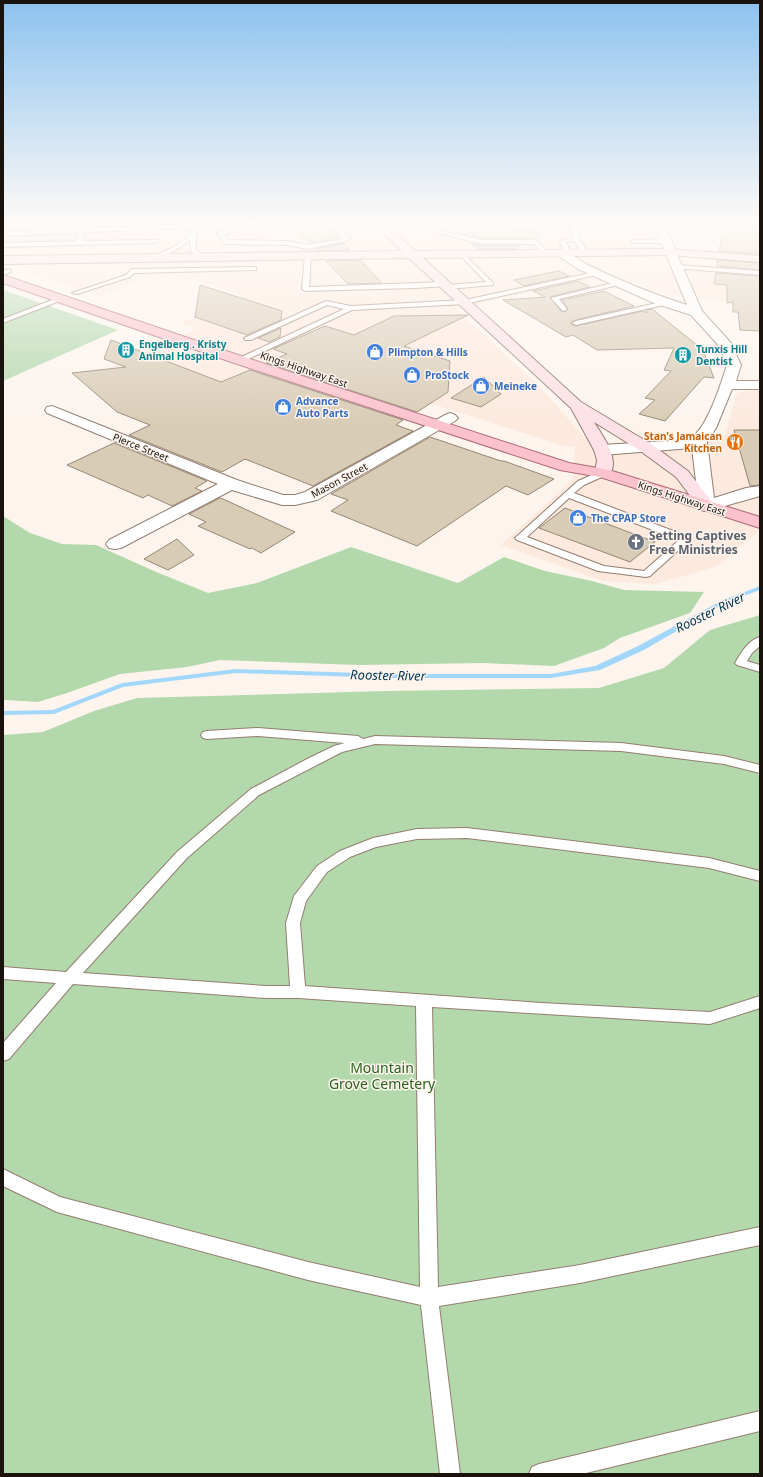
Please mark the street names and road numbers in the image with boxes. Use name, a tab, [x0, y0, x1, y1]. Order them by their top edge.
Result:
street label: Kings Highway East	[258, 347, 350, 391]
street label: Pierce Street	[111, 429, 171, 465]
street label: Mason Street	[308, 459, 370, 501]
street label: Kings Highway East	[636, 477, 728, 519]

